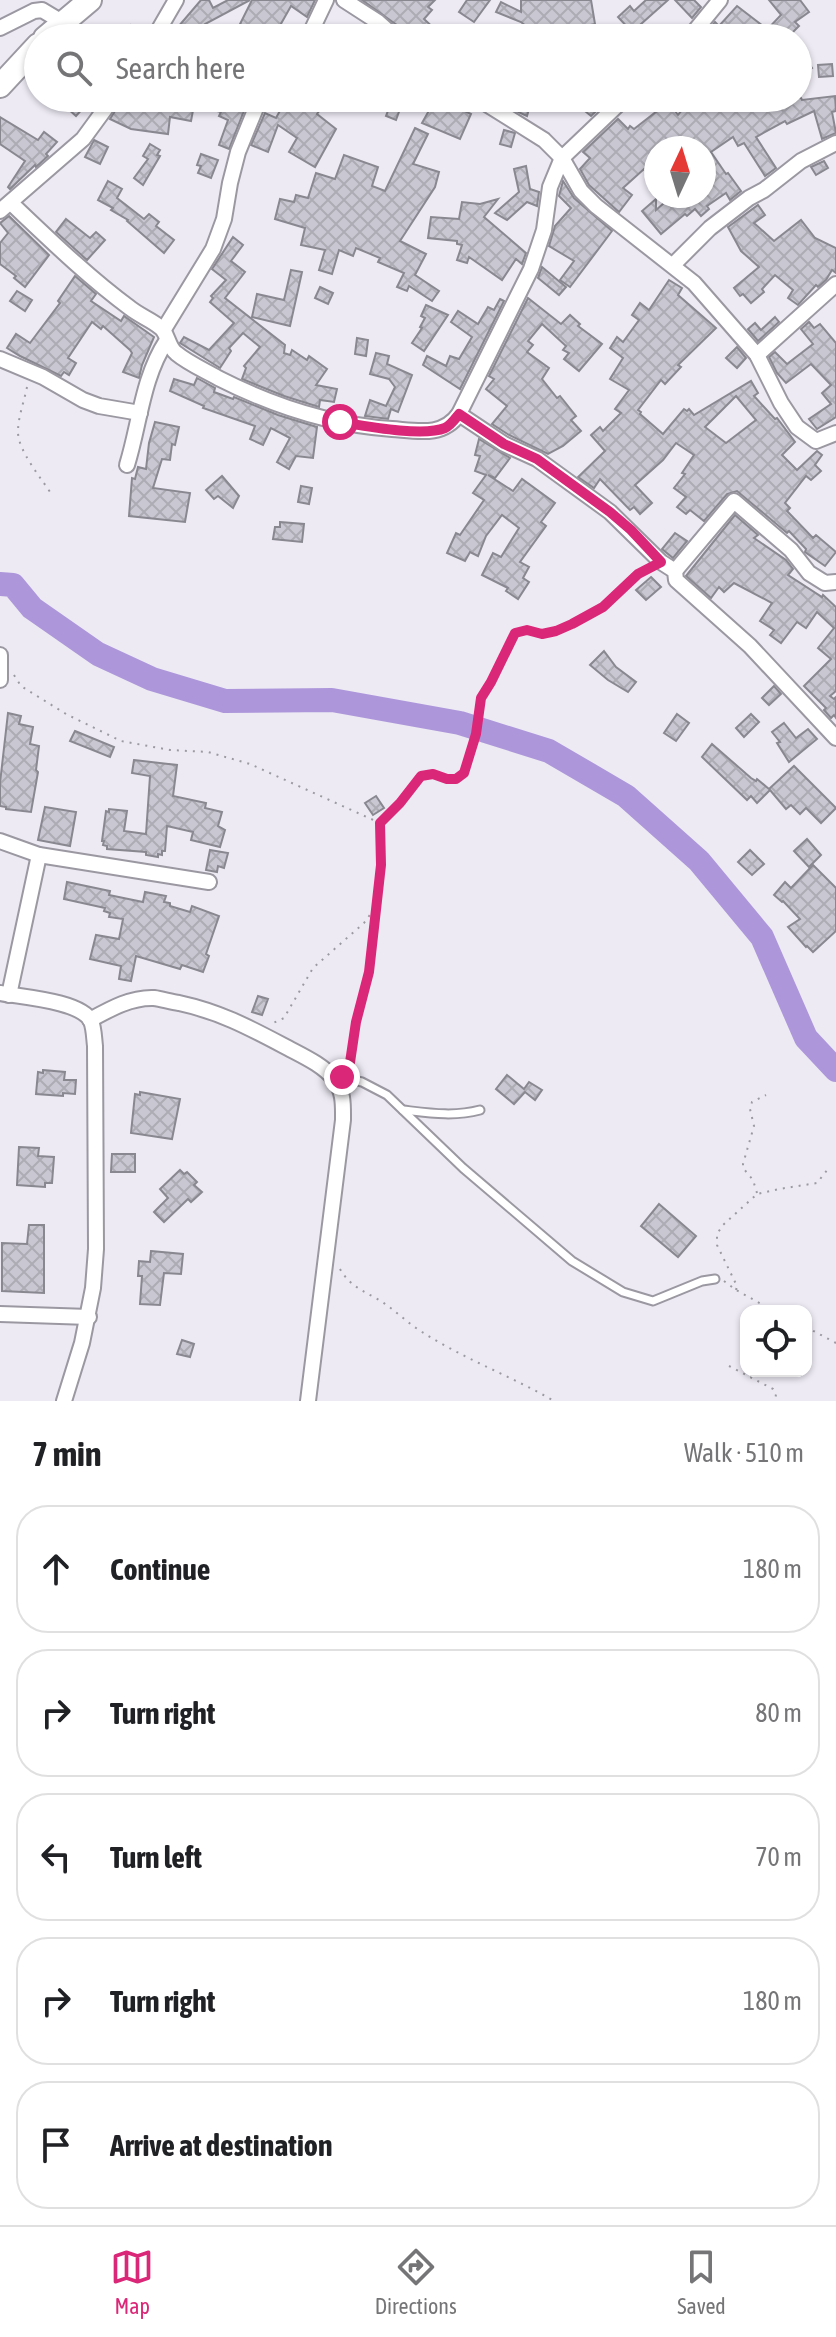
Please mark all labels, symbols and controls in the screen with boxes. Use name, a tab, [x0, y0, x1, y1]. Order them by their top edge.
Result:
search box	[24, 24, 812, 112]
icon: search	[52, 46, 96, 90]
text: Search here	[116, 51, 245, 85]
north arrow	[644, 136, 716, 208]
route start	[322, 404, 358, 440]
route end	[324, 1059, 360, 1095]
map controls	[740, 1305, 812, 1377]
button: locate	[740, 1305, 812, 1377]
text: 7 min	[32, 1434, 101, 1473]
text: Walk · 510 m	[684, 1438, 804, 1468]
icon: ahead	[34, 1547, 78, 1591]
text: Continue	[110, 1552, 210, 1586]
text: 180 m	[743, 1554, 802, 1584]
icon: right	[34, 1691, 78, 1735]
text: Turn right	[110, 1696, 216, 1730]
text: 80 m	[755, 1698, 802, 1728]
icon: left	[34, 1835, 78, 1879]
text: Turn left	[110, 1840, 202, 1874]
text: 70 m	[755, 1842, 802, 1872]
icon: right	[34, 1979, 78, 2023]
text: Turn right	[110, 1984, 216, 2018]
text: 180 m	[743, 1986, 802, 2016]
icon: arrive	[34, 2123, 78, 2167]
text: Arrive at destination	[110, 2128, 332, 2162]
tab: Map	[110, 2245, 154, 2319]
tab: Directions	[375, 2245, 457, 2319]
tab: Saved	[677, 2245, 726, 2319]

